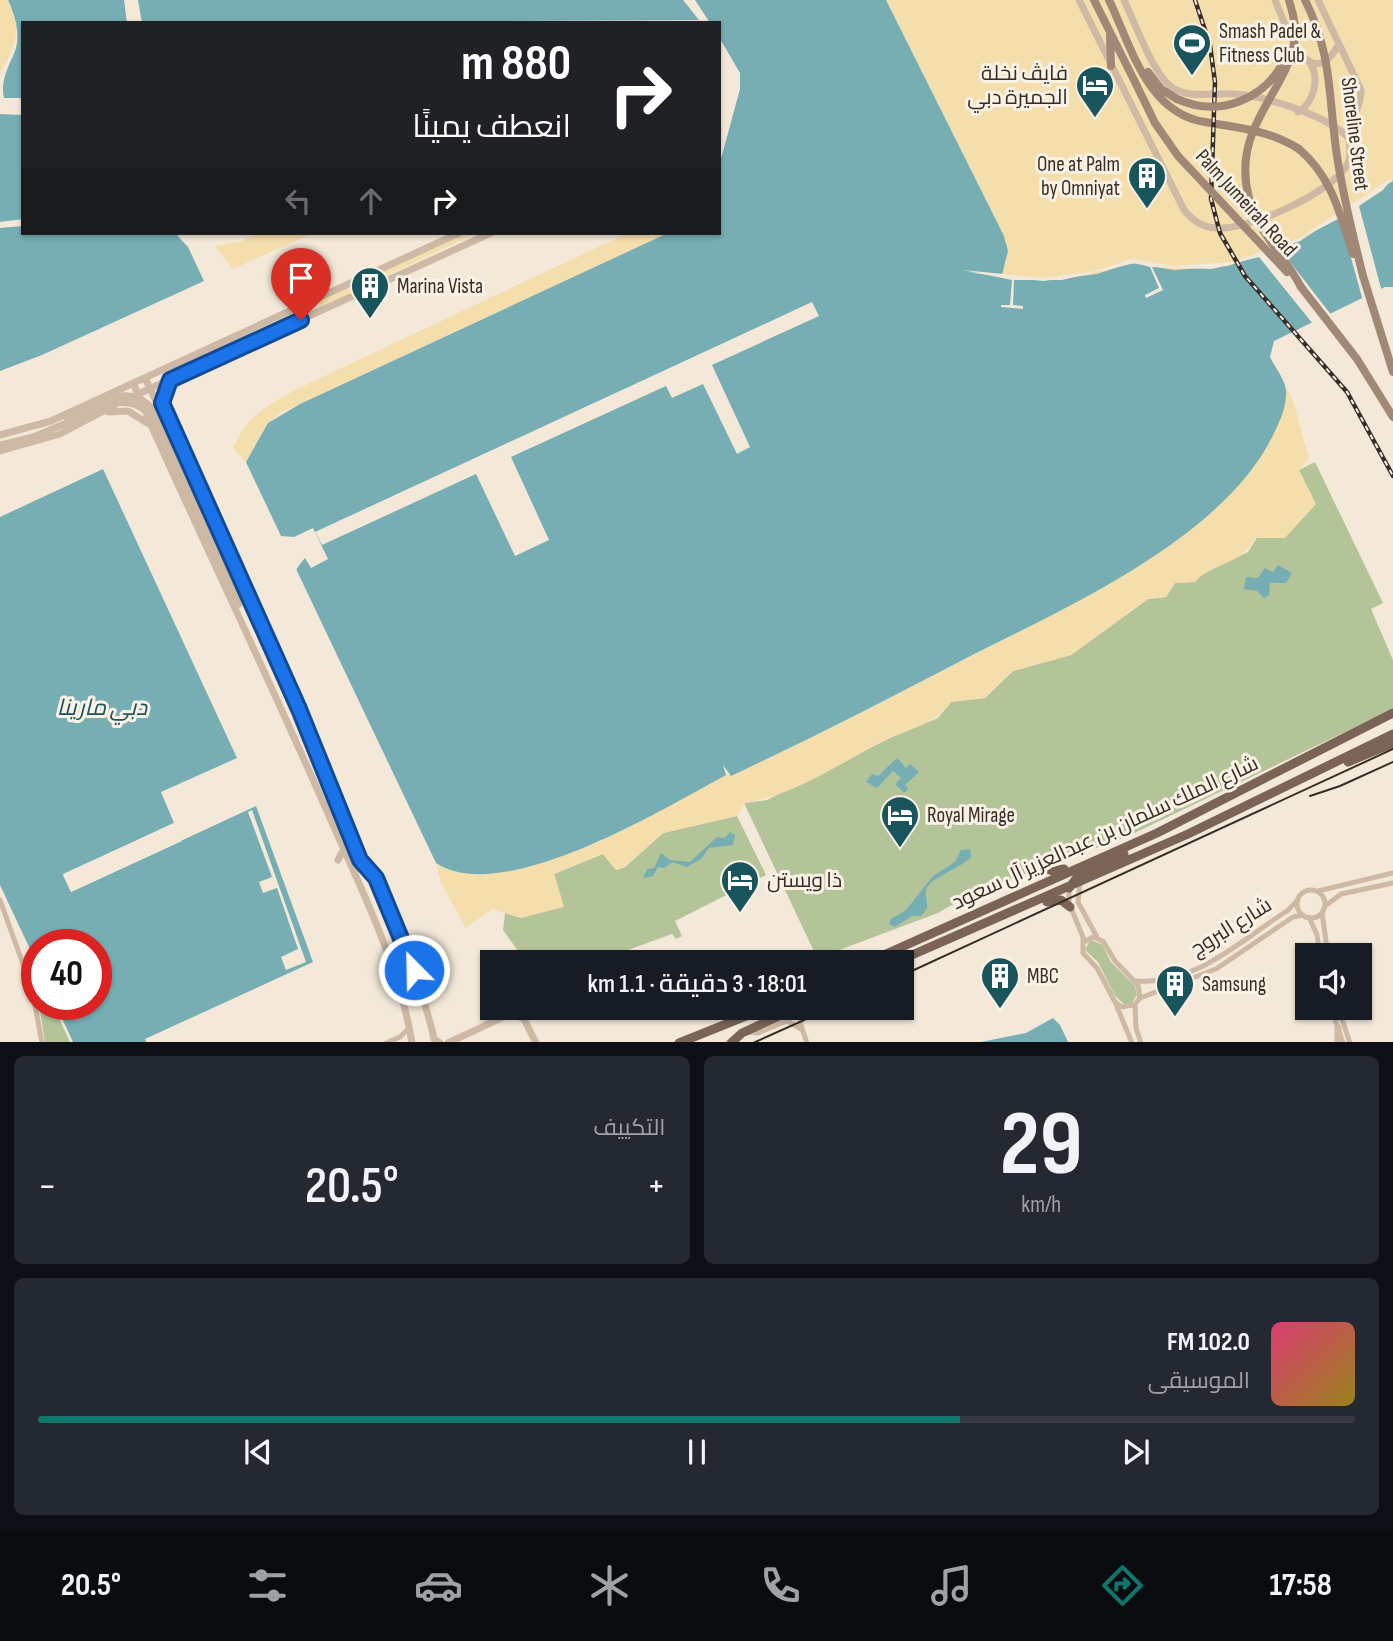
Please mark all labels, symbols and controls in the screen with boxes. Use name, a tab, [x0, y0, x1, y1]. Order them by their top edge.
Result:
place label: Smash Padel & Fitness Club	[1219, 19, 1322, 68]
sports icon: Smash Padel & Fitness Club	[1171, 22, 1213, 77]
text: 880 m	[461, 35, 571, 94]
icon: right	[595, 49, 686, 140]
place label: فايڤ نخلة الجميرة دبي	[967, 61, 1068, 113]
hotel icon: فايڤ نخلة الجميرة دبي	[1074, 64, 1116, 119]
street label: Shoreline Street	[1336, 76, 1374, 192]
text: انعطف يمينًا	[412, 108, 571, 147]
street label: Palm Jumeirah Road	[1190, 144, 1302, 262]
place label: One at Palm by Omniyat	[1037, 152, 1120, 201]
building icon: One at Palm by Omniyat	[1126, 155, 1168, 210]
icon: left	[279, 182, 317, 220]
icon: ahead	[352, 182, 390, 220]
icon: right	[425, 182, 463, 220]
pin	[271, 248, 331, 320]
icon: arrive	[282, 259, 320, 297]
building icon: Marina Vista	[349, 265, 391, 320]
place label: Marina Vista	[397, 274, 483, 299]
water label: دبي مارينا	[57, 694, 148, 725]
street label: شارع الملك سلمان بن عبدالعزيز آل سعود	[948, 751, 1263, 916]
hotel icon: Royal Mirage	[879, 794, 921, 849]
place label: Royal Mirage	[927, 803, 1015, 828]
hotel icon: ذا ويستن	[719, 859, 761, 914]
place label: ذا ويستن	[767, 868, 842, 893]
street label: شارع البروج	[1186, 892, 1277, 963]
speed limit sign: 40	[21, 929, 112, 1020]
position arrow	[377, 933, 451, 1007]
map controls	[1295, 943, 1372, 1020]
button: sound	[1295, 943, 1372, 1020]
building icon: MBC	[979, 955, 1021, 1010]
building icon: Samsung	[1154, 963, 1196, 1018]
place label: MBC	[1027, 964, 1059, 989]
text: 18:01 · 3 دقيقة · 1.1 km	[588, 969, 806, 1000]
place label: Samsung	[1202, 972, 1266, 997]
text: 29	[1000, 1091, 1083, 1200]
text: التكييف	[593, 1114, 666, 1142]
text: 20.5°	[305, 1155, 399, 1218]
text: −	[38, 1164, 57, 1209]
text: +	[647, 1164, 665, 1209]
text: km/h	[1021, 1191, 1061, 1219]
text: 102.0 FM	[1167, 1327, 1250, 1358]
text: الموسيقى	[1148, 1367, 1250, 1395]
icon: previous	[239, 1433, 277, 1471]
icon: pause	[678, 1433, 716, 1471]
icon: next	[1117, 1433, 1155, 1471]
icon: filters	[243, 1561, 292, 1610]
icon: car	[414, 1561, 463, 1610]
icon: climate	[585, 1561, 634, 1610]
icon: phone	[756, 1561, 805, 1610]
icon: music	[927, 1561, 976, 1610]
icon: directions	[1098, 1561, 1147, 1610]
text: 20.5°	[61, 1566, 121, 1605]
text: 17:58	[1270, 1566, 1332, 1605]

